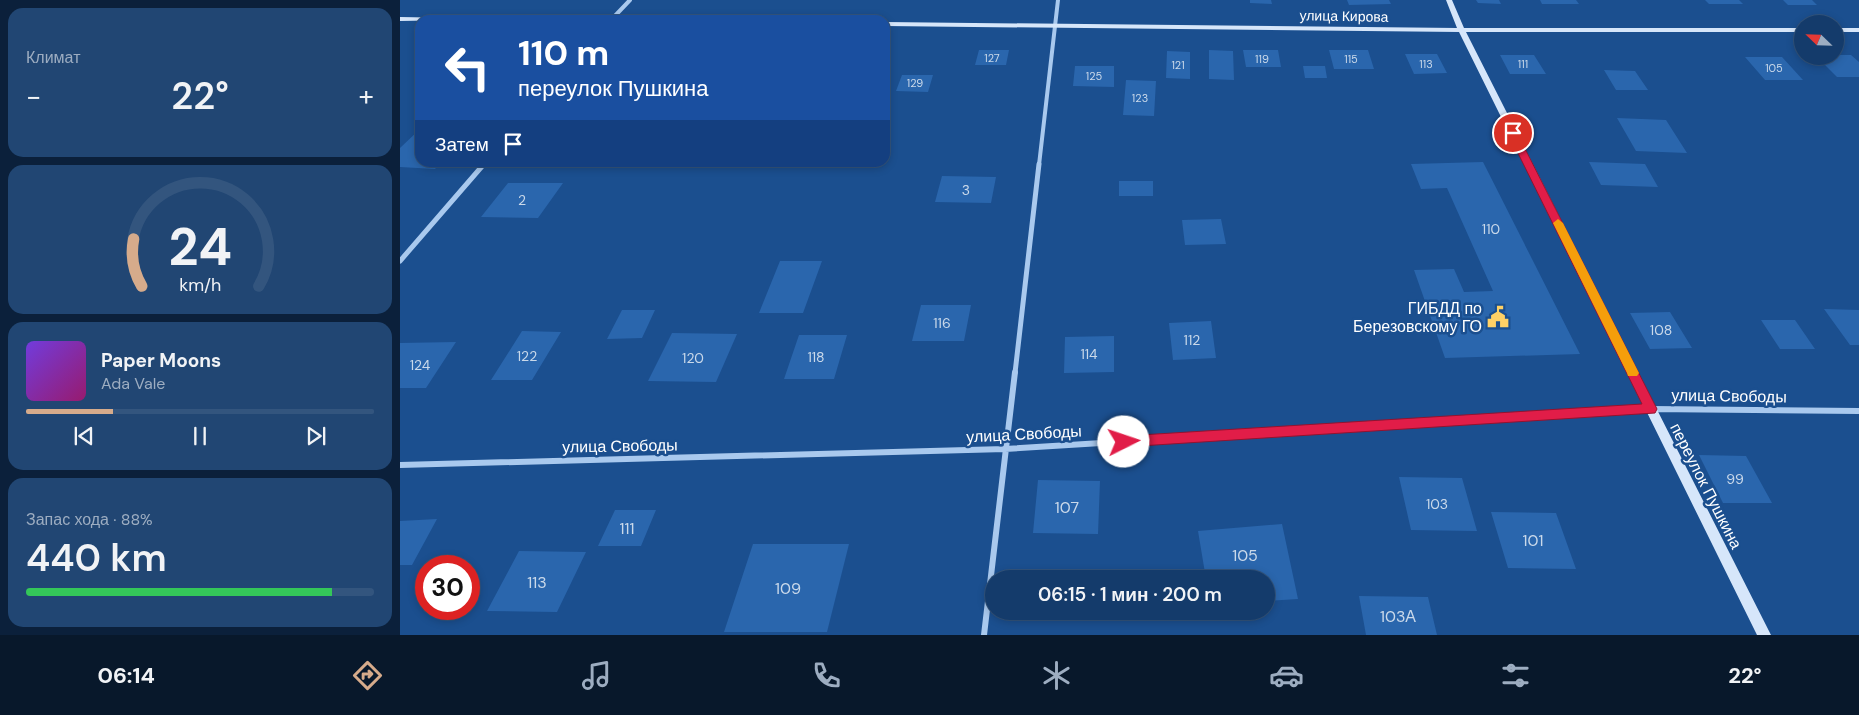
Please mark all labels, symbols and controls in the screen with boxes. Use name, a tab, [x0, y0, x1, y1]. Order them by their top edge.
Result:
street label: улица Кирова	[1299, 6, 1389, 26]
north arrow	[1794, 15, 1844, 65]
map controls	[1794, 15, 1844, 65]
text: 110 m	[518, 30, 609, 76]
icon: left	[435, 35, 500, 100]
text: Климат	[26, 47, 80, 68]
house number: 127	[984, 51, 1000, 65]
house number: 119	[1255, 52, 1269, 66]
house number: 115	[1344, 52, 1358, 66]
house number: 113	[1419, 57, 1433, 71]
house number: 111	[1518, 57, 1528, 71]
house number: 121	[1171, 58, 1185, 72]
house number: 105	[1765, 61, 1783, 75]
house number: 125	[1086, 69, 1103, 83]
text: 22°	[171, 71, 229, 121]
text: переулок Пушкина	[518, 74, 708, 103]
house number: 129	[907, 76, 923, 90]
text: −	[26, 78, 41, 115]
text: +	[359, 78, 374, 115]
house number: 123	[1132, 91, 1148, 105]
pin	[1492, 112, 1534, 154]
icon: arrive	[1499, 119, 1527, 147]
icon: arrive	[499, 130, 527, 158]
text: Затем	[435, 132, 489, 157]
house number: 3	[962, 181, 970, 199]
house number: 2	[518, 191, 526, 209]
text: 24	[168, 213, 232, 281]
house number: 110	[1482, 220, 1500, 238]
text: km/h	[179, 273, 221, 297]
place label: ГИБДД по Березовскому ГО	[1353, 298, 1482, 337]
public building icon: ГИБДД по Березовскому ГО	[1485, 304, 1511, 330]
house number: 116	[933, 314, 951, 332]
house number: 108	[1650, 321, 1672, 339]
house number: 112	[1184, 331, 1200, 349]
house number: 114	[1080, 345, 1098, 363]
house number: 122	[517, 347, 537, 365]
text: Paper Moons	[101, 348, 221, 373]
house number: 118	[807, 348, 825, 366]
house number: 120	[682, 349, 704, 367]
house number: 124	[410, 356, 431, 374]
text: Ada Vale	[101, 373, 165, 394]
street label: улица Свободы	[1671, 384, 1787, 408]
position arrow	[1097, 415, 1149, 467]
street label: улица Свободы	[966, 420, 1082, 448]
street label: переулок Пушкина	[1665, 420, 1747, 553]
icon: previous	[70, 422, 98, 450]
icon: pause	[186, 422, 214, 450]
icon: next	[302, 422, 330, 450]
street label: улица Свободы	[562, 434, 678, 458]
house number: 99	[1726, 470, 1744, 488]
house number: 103	[1426, 495, 1448, 513]
house number: 107	[1055, 497, 1079, 518]
text: Запас хода · 88%	[26, 509, 153, 530]
house number: 111	[620, 518, 634, 539]
house number: 101	[1523, 530, 1543, 551]
text: 440 km	[26, 533, 167, 583]
house number: 105	[1232, 545, 1258, 566]
speed limit sign: 30	[415, 555, 480, 620]
house number: 113	[527, 572, 547, 593]
house number: 109	[775, 578, 801, 599]
text: 06:15 · 1 мин · 200 m	[1038, 582, 1222, 607]
house number: 103А	[1380, 606, 1416, 627]
icon: directions	[350, 658, 385, 693]
icon: music	[579, 658, 614, 693]
icon: phone	[809, 658, 844, 693]
icon: climate	[1039, 658, 1074, 693]
icon: car	[1269, 658, 1304, 693]
icon: filters	[1498, 658, 1533, 693]
text: 06:14	[97, 661, 155, 690]
text: 22°	[1728, 661, 1762, 690]

